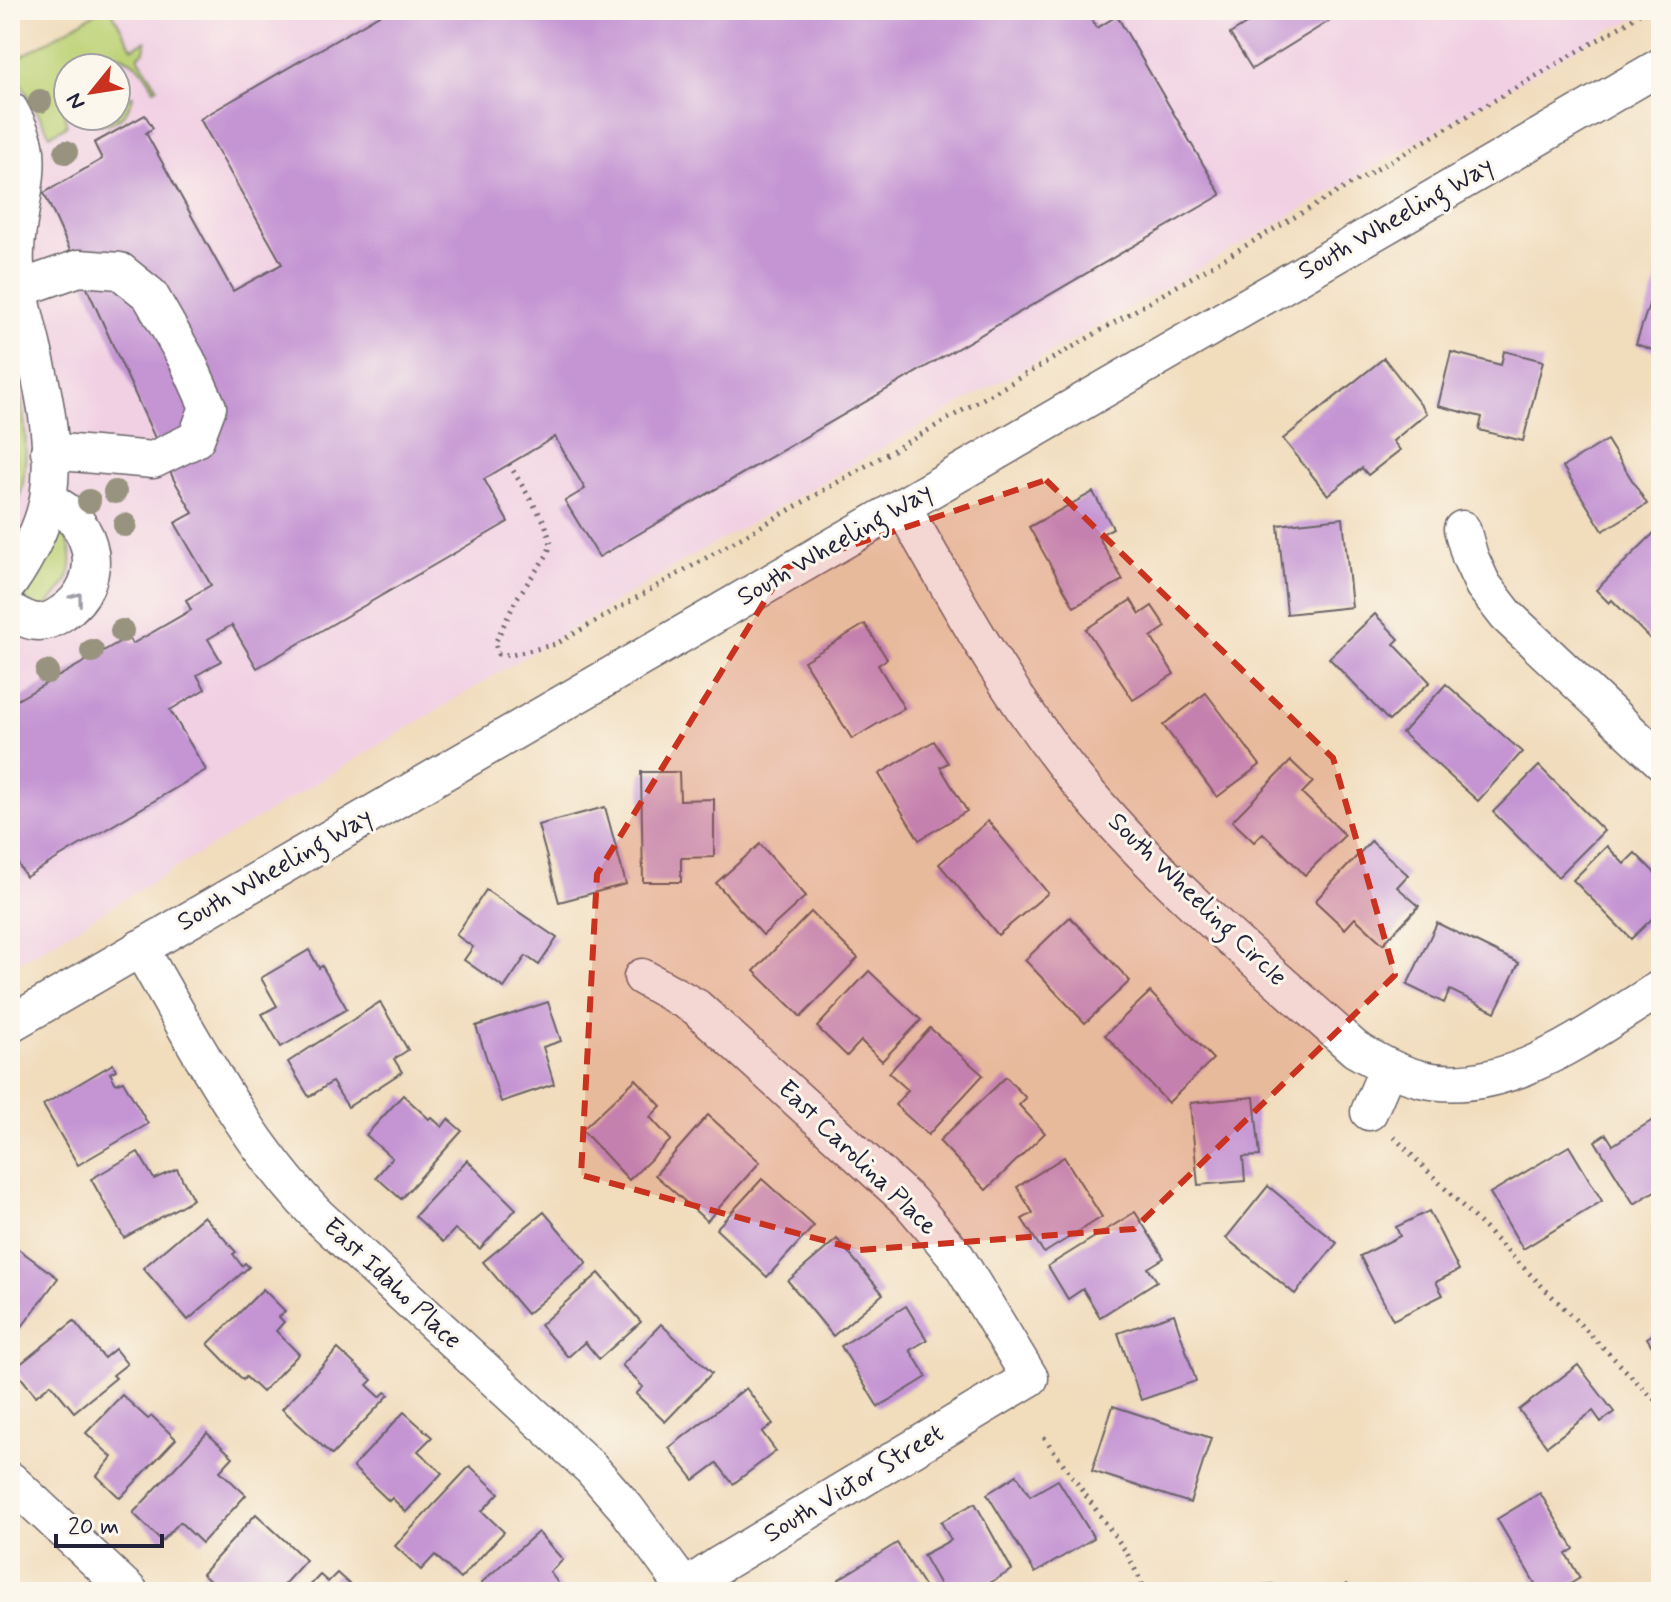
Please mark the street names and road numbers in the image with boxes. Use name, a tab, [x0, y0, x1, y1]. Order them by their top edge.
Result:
street label: South Wheeling Way	[1292, 149, 1501, 291]
street label: South Wheeling Way	[731, 475, 940, 617]
street label: South Wheeling Way	[171, 800, 380, 942]
street label: South Wheeling Circle	[1098, 806, 1294, 997]
street label: East Carolina Place	[770, 1073, 944, 1243]
street label: East Idaho Place	[315, 1211, 469, 1357]
street label: South Victor Street	[758, 1417, 950, 1551]

